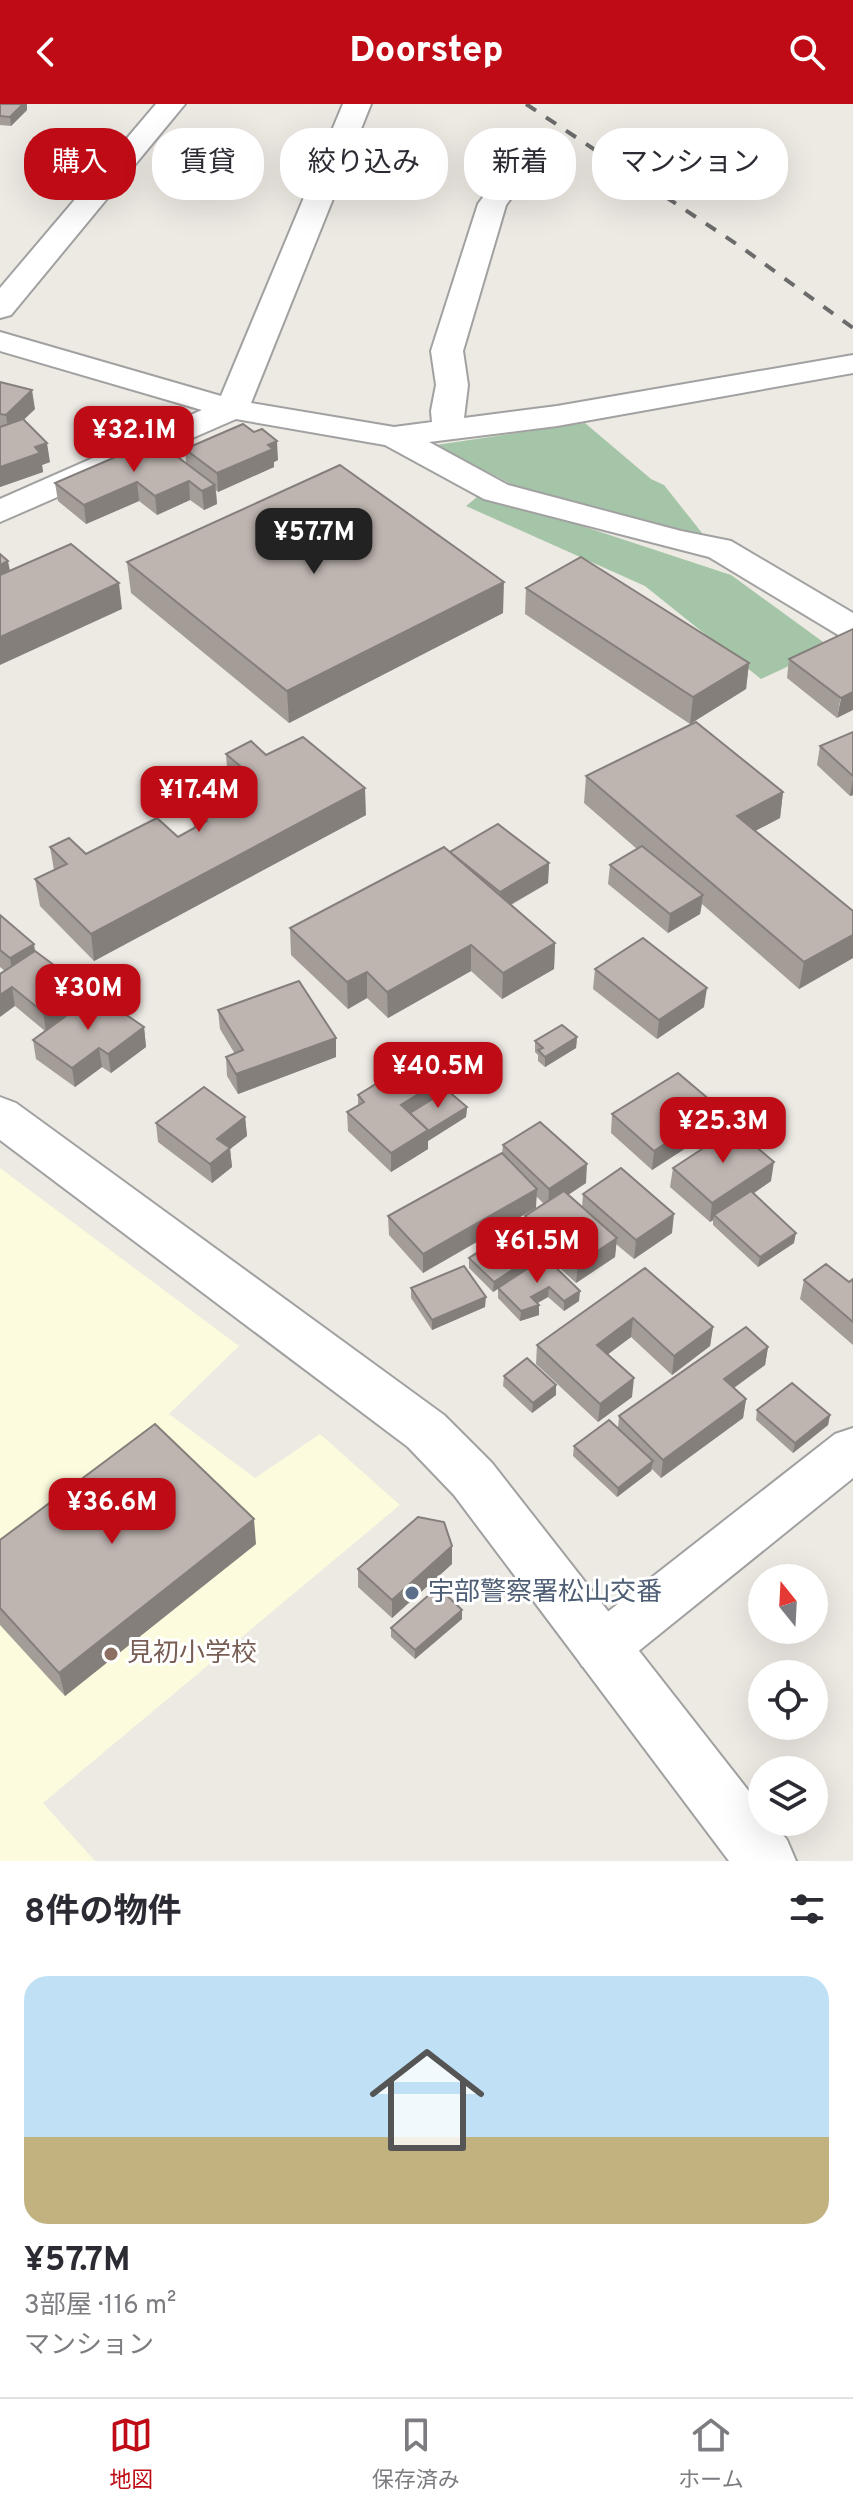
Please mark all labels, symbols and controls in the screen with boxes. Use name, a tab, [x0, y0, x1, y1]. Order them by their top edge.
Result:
text: Doorstep	[350, 29, 503, 75]
icon: back	[24, 30, 68, 74]
icon: search	[785, 30, 829, 74]
chip: 購入	[24, 128, 136, 200]
chip: 賃貸	[152, 128, 264, 200]
chip: 絞り込み	[280, 128, 448, 200]
chip: 新着	[464, 128, 576, 200]
chip: マンション	[592, 128, 788, 200]
pin: ¥32.1M	[69, 406, 199, 474]
text: ¥32.1M	[92, 415, 176, 448]
pin: ¥57.7M	[249, 508, 379, 576]
text: ¥57.7M	[273, 517, 355, 550]
pin: ¥17.4M	[134, 766, 264, 834]
text: ¥17.4M	[159, 775, 239, 808]
pin: ¥30M	[41, 964, 135, 1032]
text: ¥30M	[53, 973, 123, 1006]
pin: ¥40.5M	[373, 1042, 503, 1110]
text: ¥40.5M	[392, 1051, 484, 1084]
pin: ¥25.3M	[658, 1097, 788, 1165]
text: ¥25.3M	[678, 1106, 768, 1139]
pin: ¥61.5M	[472, 1217, 602, 1285]
text: ¥61.5M	[494, 1226, 580, 1259]
pin: ¥36.6M	[47, 1478, 177, 1546]
text: ¥36.6M	[67, 1487, 157, 1520]
north arrow	[748, 1564, 828, 1644]
map controls	[748, 1564, 828, 1836]
place label: 宇部警察署松山交番	[428, 1577, 662, 1610]
marker: 宇部警察署松山交番	[403, 1584, 421, 1602]
place label: 見初小学校	[127, 1638, 257, 1671]
marker: 見初小学校	[102, 1645, 120, 1663]
button: locate	[748, 1660, 828, 1740]
button: layers	[748, 1756, 828, 1836]
icon: filters	[785, 1887, 829, 1931]
text: 8件の物件	[24, 1892, 181, 1935]
icon: home	[355, 2028, 499, 2172]
text: ¥57.7M	[24, 2240, 130, 2283]
text: 3部屋 · 116 m²	[24, 2290, 176, 2323]
text: マンション	[24, 2330, 154, 2363]
tab: 地図	[109, 2413, 153, 2495]
tab: 保存済み	[372, 2413, 460, 2495]
tab: ホーム	[678, 2413, 744, 2495]

